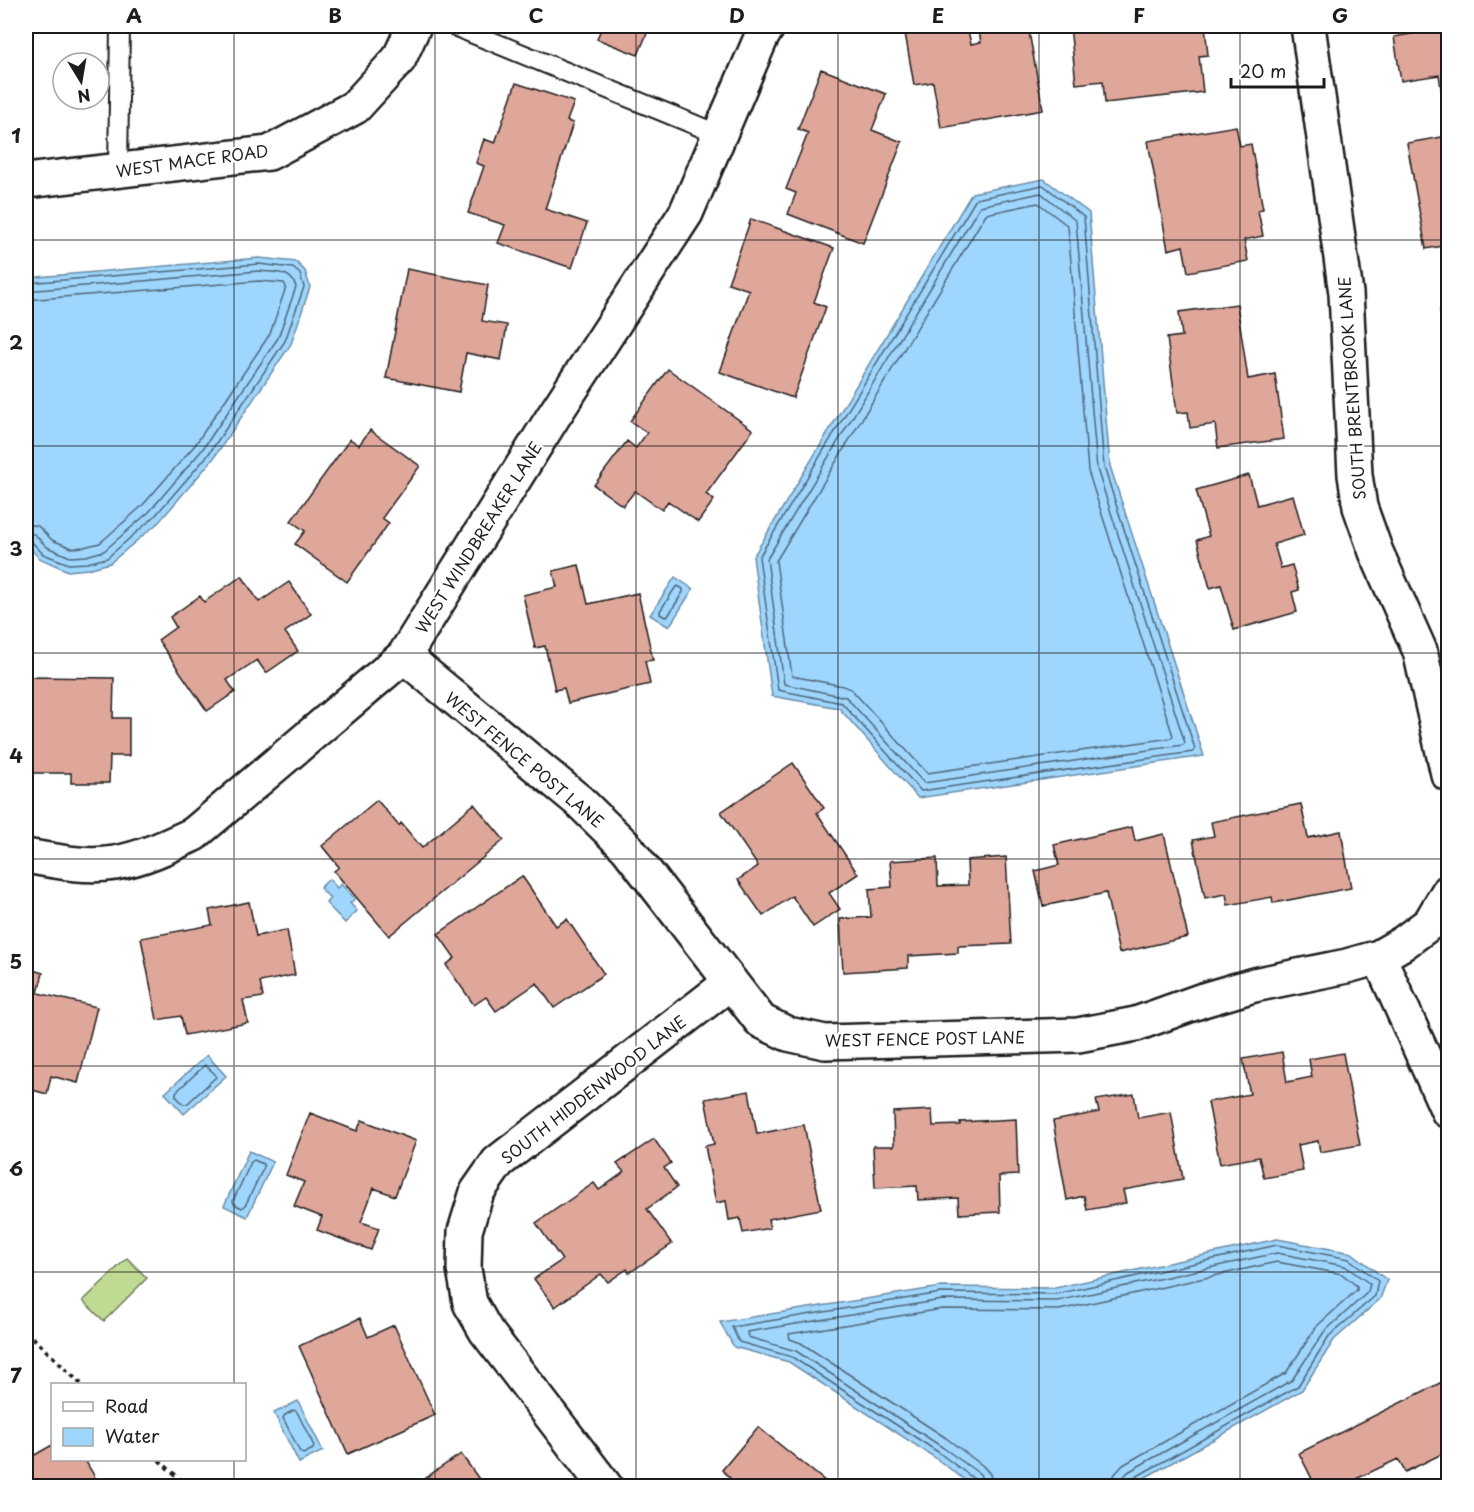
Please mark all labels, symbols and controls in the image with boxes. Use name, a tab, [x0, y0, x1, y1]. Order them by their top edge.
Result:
text: A	[126, 0, 142, 30]
text: B	[328, 0, 342, 30]
text: C	[528, 0, 544, 30]
text: D	[729, 0, 745, 30]
text: E	[932, 0, 944, 30]
text: F	[1133, 0, 1145, 30]
text: G	[1332, 0, 1348, 30]
north arrow	[51, 51, 111, 111]
scale bar	[1231, 51, 1324, 89]
text: 20 m	[1240, 57, 1286, 84]
text: N	[76, 84, 93, 110]
text: 1	[11, 120, 21, 150]
street label: WEST MACE ROAD	[114, 137, 270, 183]
street label: SOUTH BRENTBROOK LANE	[1331, 276, 1371, 500]
text: 2	[9, 327, 23, 357]
street label: WEST WINDBREAKER LANE	[409, 436, 547, 638]
text: 3	[9, 533, 23, 563]
street label: WEST FENCE POST LANE	[441, 685, 609, 833]
text: 4	[9, 740, 23, 770]
text: 5	[10, 946, 22, 976]
street label: SOUTH HIDDENWOOD LANE	[495, 1009, 691, 1169]
street label: WEST FENCE POST LANE	[825, 1024, 1025, 1052]
text: 6	[9, 1153, 23, 1183]
text: 7	[10, 1360, 22, 1390]
legend	[51, 1383, 246, 1461]
text: Road	[105, 1392, 149, 1419]
text: Water	[105, 1422, 160, 1449]

